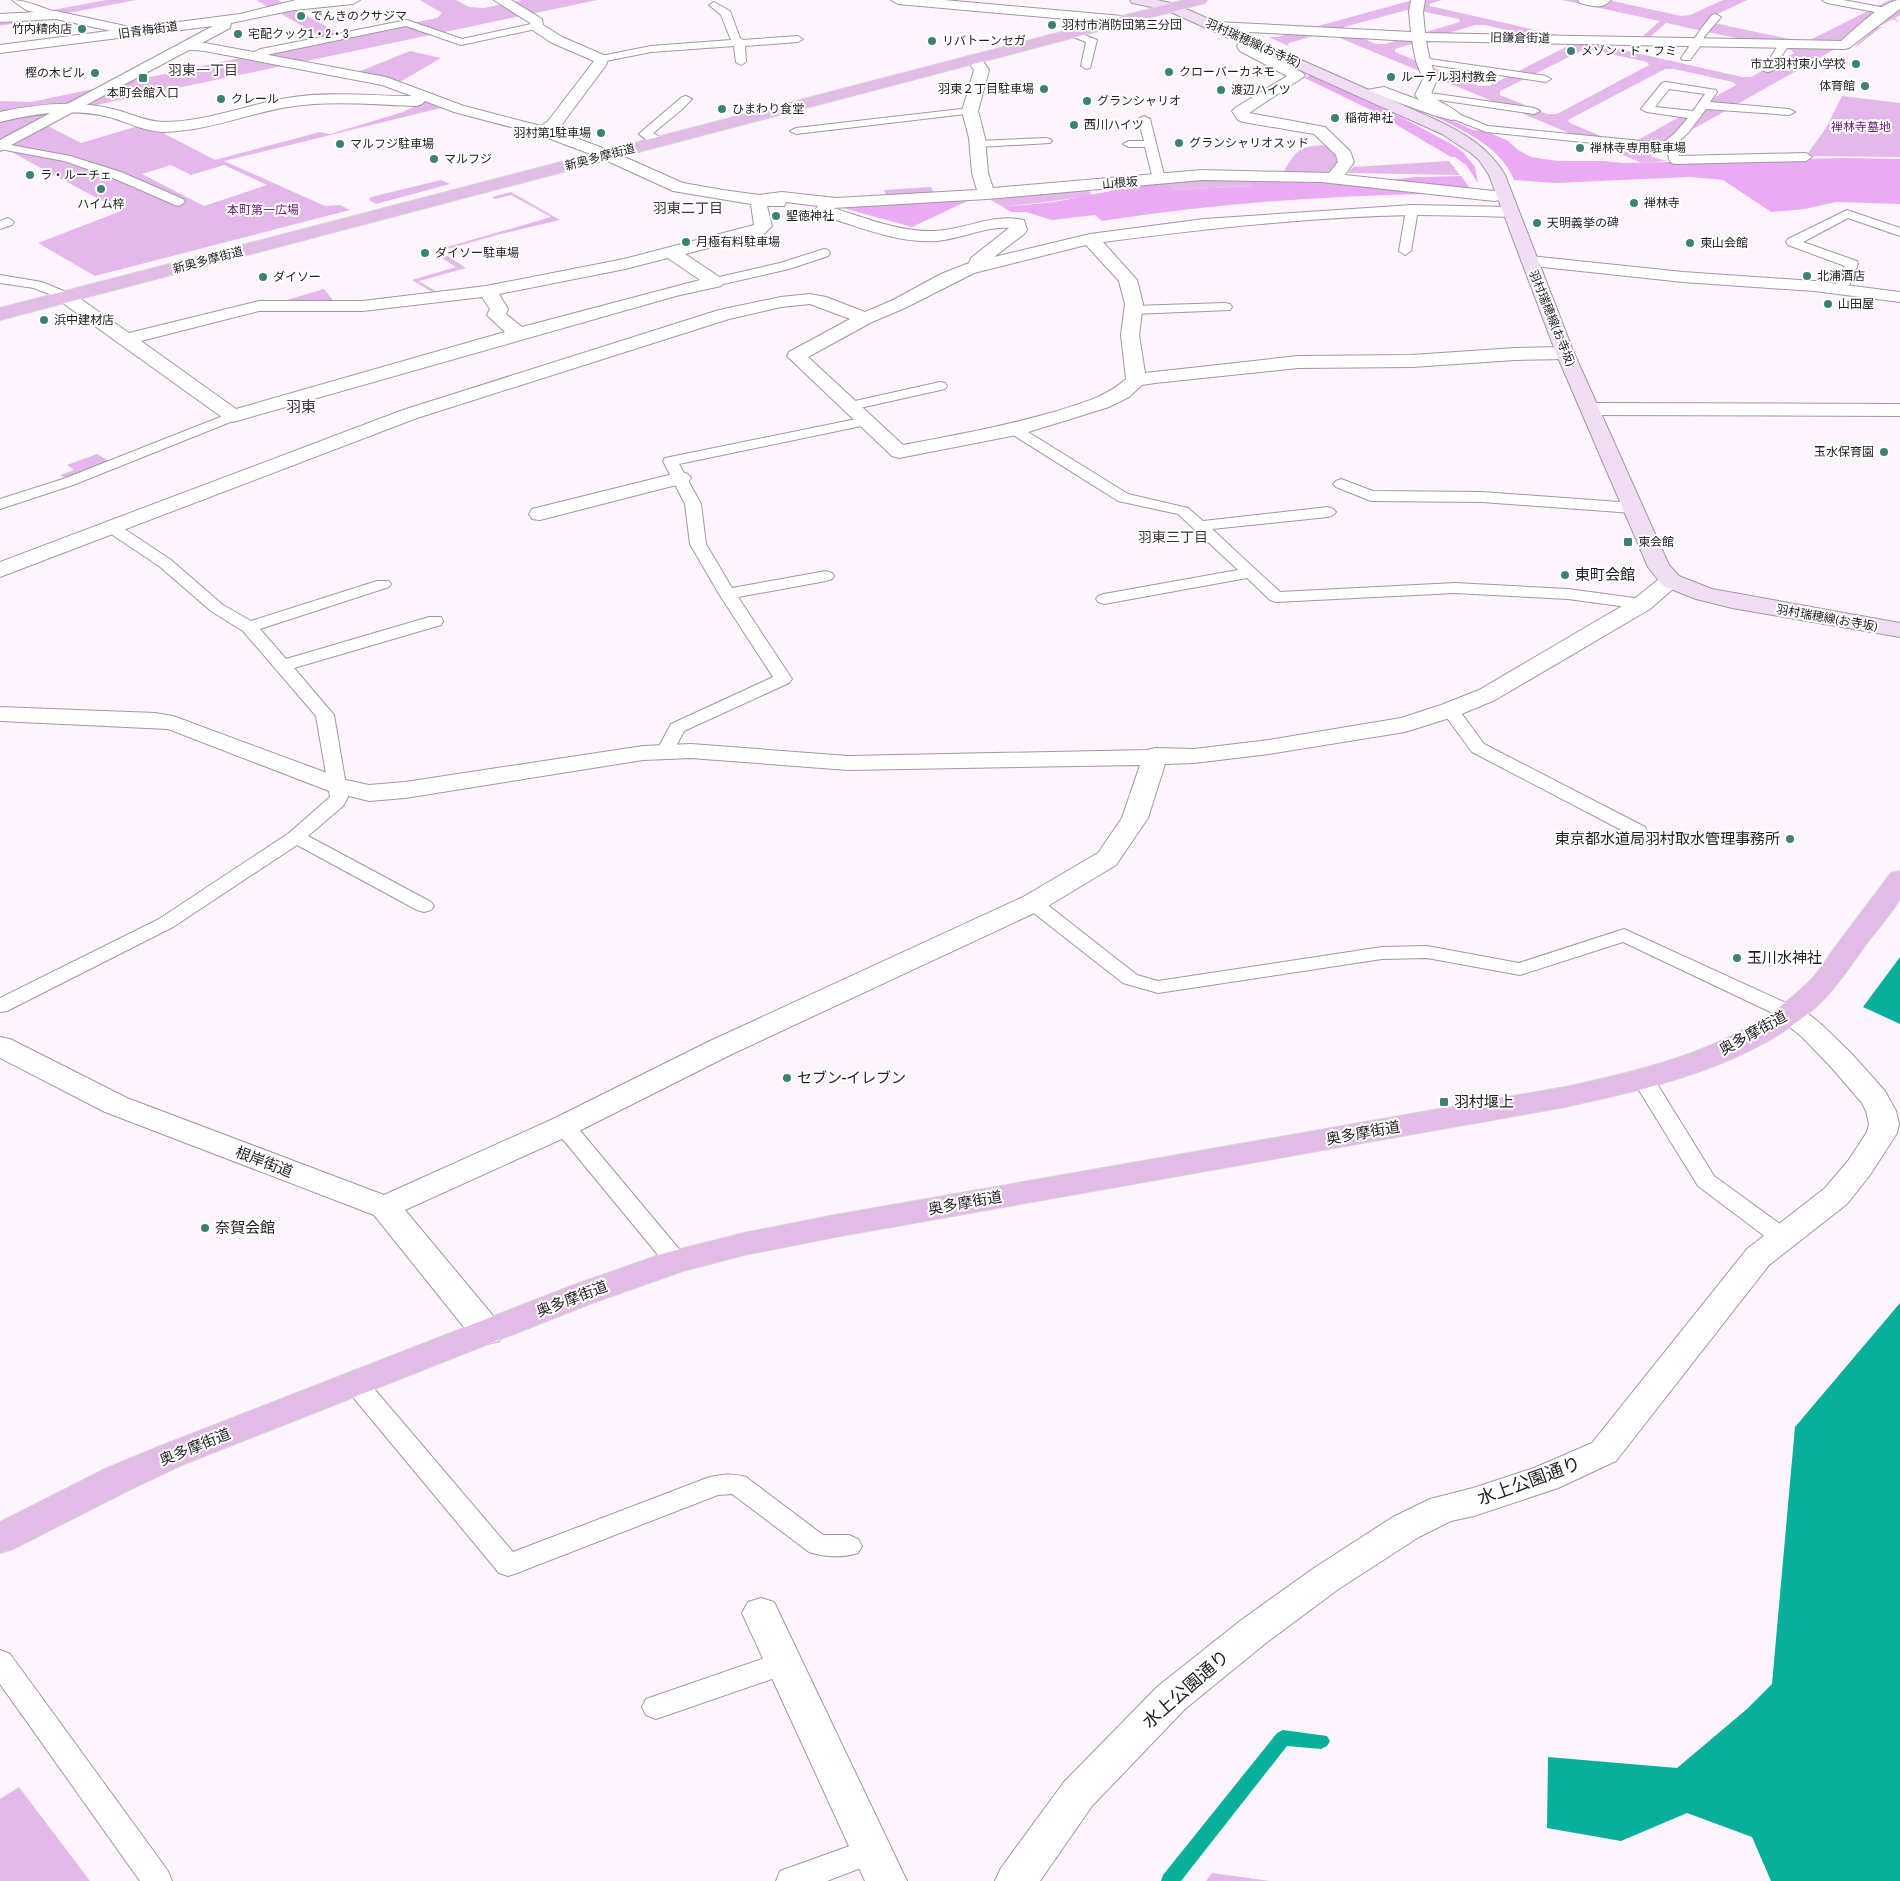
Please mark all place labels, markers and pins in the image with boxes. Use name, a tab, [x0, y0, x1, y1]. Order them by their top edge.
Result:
place label: でんきのクサジマ	[311, 8, 407, 24]
marker: でんきのクサジマ	[295, 10, 307, 22]
place label: 羽村市消防団第三分団	[1062, 17, 1182, 33]
marker: 羽村市消防団第三分団	[1046, 19, 1058, 31]
place label: 竹内精肉店	[12, 21, 72, 37]
marker: 竹内精肉店	[76, 23, 88, 35]
place label: 宅配クック1・2・3	[248, 26, 348, 42]
marker: 宅配クック1・2・3	[232, 28, 244, 40]
place label: リバトーンセガ	[942, 33, 1026, 49]
marker: リバトーンセガ	[926, 35, 938, 47]
place label: メゾン・ド・フミ	[1581, 43, 1677, 59]
marker: メゾン・ド・フミ	[1565, 45, 1577, 57]
place label: 市立羽村東小学校	[1750, 56, 1846, 72]
marker: 市立羽村東小学校	[1850, 58, 1862, 70]
place label: クローバーカネモ	[1179, 64, 1275, 80]
place label: 樫の木ビル	[25, 65, 85, 81]
marker: クローバーカネモ	[1163, 66, 1175, 78]
marker: 樫の木ビル	[89, 67, 101, 79]
place label: ルーテル羽村教会	[1401, 69, 1497, 85]
marker: ルーテル羽村教会	[1385, 71, 1397, 83]
marker: 本町会館入口	[137, 72, 149, 84]
place label: 体育館	[1819, 78, 1855, 94]
marker: 体育館	[1859, 80, 1871, 92]
place label: 羽東２丁目駐車場	[938, 81, 1034, 97]
place label: 渡辺ハイツ	[1231, 82, 1291, 98]
marker: 羽東２丁目駐車場	[1038, 83, 1050, 95]
marker: 渡辺ハイツ	[1215, 84, 1227, 96]
place label: 本町会館入口	[107, 85, 179, 101]
place label: クレール	[231, 91, 279, 107]
marker: クレール	[215, 93, 227, 105]
place label: グランシャリオ	[1097, 93, 1181, 109]
marker: グランシャリオ	[1081, 95, 1093, 107]
place label: ひまわり食堂	[732, 101, 804, 117]
marker: ひまわり食堂	[716, 103, 728, 115]
place label: 稲荷神社	[1345, 110, 1393, 126]
marker: 稲荷神社	[1329, 112, 1341, 124]
place label: 西川ハイツ	[1084, 117, 1144, 133]
marker: 西川ハイツ	[1068, 119, 1080, 131]
place label: 羽村第1駐車場	[514, 125, 591, 141]
marker: 羽村第1駐車場	[595, 127, 607, 139]
place label: グランシャリオスッド	[1189, 135, 1309, 151]
place label: マルフジ駐車場	[350, 136, 434, 152]
marker: グランシャリオスッド	[1173, 137, 1185, 149]
marker: マルフジ駐車場	[334, 138, 346, 150]
place label: 禅林寺専用駐車場	[1590, 140, 1686, 156]
marker: 禅林寺専用駐車場	[1574, 142, 1586, 154]
place label: マルフジ	[444, 151, 492, 167]
marker: マルフジ	[428, 153, 440, 165]
place label: ラ・ルーチェ	[40, 167, 112, 183]
marker: ラ・ルーチェ	[24, 169, 36, 181]
marker: ハイム梓	[95, 183, 107, 195]
place label: 禅林寺	[1644, 195, 1680, 211]
place label: ハイム梓	[77, 196, 125, 212]
marker: 禅林寺	[1628, 197, 1640, 209]
place label: 聖徳神社	[786, 208, 834, 224]
marker: 聖徳神社	[770, 210, 782, 222]
place label: 天明義挙の碑	[1547, 215, 1619, 231]
marker: 天明義挙の碑	[1531, 217, 1543, 229]
place label: 月極有料駐車場	[696, 234, 780, 250]
place label: 東山会館	[1700, 235, 1748, 251]
marker: 月極有料駐車場	[680, 236, 692, 248]
marker: 東山会館	[1684, 237, 1696, 249]
place label: ダイソー駐車場	[435, 245, 519, 261]
marker: ダイソー駐車場	[419, 247, 431, 259]
place label: 北浦酒店	[1817, 268, 1865, 284]
place label: ダイソー	[273, 269, 321, 285]
marker: 北浦酒店	[1801, 270, 1813, 282]
marker: ダイソー	[257, 271, 269, 283]
place label: 山田屋	[1838, 296, 1874, 312]
marker: 山田屋	[1822, 298, 1834, 310]
place label: 浜中建材店	[54, 312, 114, 328]
marker: 浜中建材店	[38, 314, 50, 326]
place label: 玉水保育園	[1814, 444, 1874, 460]
marker: 玉水保育園	[1878, 446, 1890, 458]
place label: 東会館	[1638, 534, 1674, 550]
marker: 東会館	[1622, 536, 1634, 548]
place label: 東町会館	[1575, 564, 1635, 585]
marker: 東町会館	[1559, 569, 1571, 581]
place label: 東京都水道局羽村取水管理事務所	[1555, 828, 1780, 849]
marker: 東京都水道局羽村取水管理事務所	[1784, 833, 1796, 845]
place label: 玉川水神社	[1747, 947, 1822, 968]
marker: 玉川水神社	[1731, 952, 1743, 964]
place label: セブン-イレブン	[797, 1067, 906, 1088]
marker: セブン-イレブン	[781, 1072, 793, 1084]
place label: 羽村堰上	[1454, 1091, 1514, 1112]
marker: 羽村堰上	[1438, 1096, 1450, 1108]
place label: 奈賀会館	[215, 1217, 275, 1238]
marker: 奈賀会館	[199, 1222, 211, 1234]

